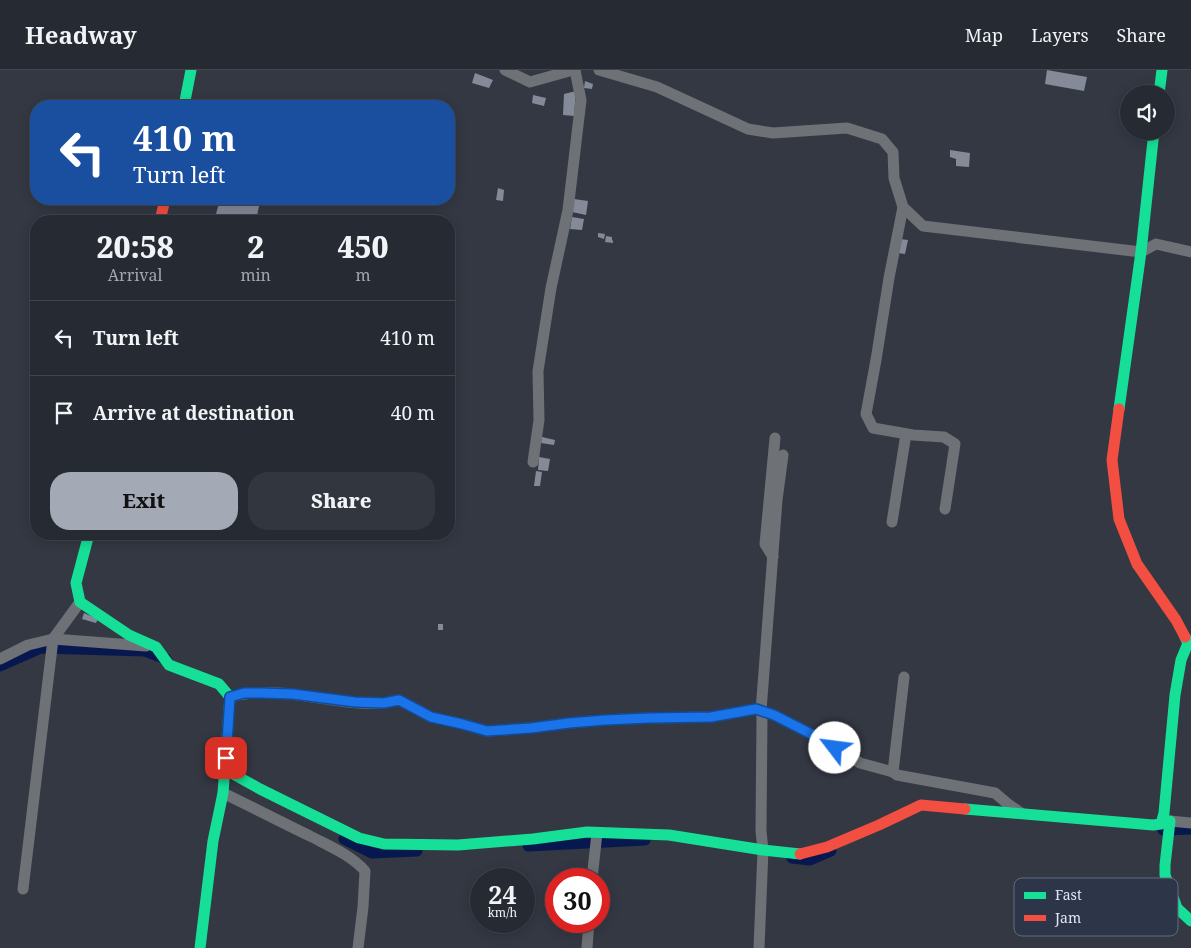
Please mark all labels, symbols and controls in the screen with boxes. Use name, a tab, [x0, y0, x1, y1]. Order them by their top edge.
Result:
text: Headway	[25, 18, 137, 51]
text: Map	[965, 23, 1003, 47]
text: Layers	[1031, 23, 1089, 47]
text: Share	[1117, 23, 1166, 47]
map controls	[1120, 85, 1175, 140]
button: sound	[1120, 85, 1175, 140]
text: 410 m	[133, 114, 236, 161]
icon: left	[50, 120, 115, 185]
text: Turn left	[133, 159, 225, 189]
text: 20:58	[97, 226, 174, 267]
text: 2	[247, 226, 264, 267]
text: 450	[337, 226, 388, 267]
text: Arrival	[108, 264, 163, 286]
text: min	[240, 264, 271, 286]
text: m	[355, 264, 371, 286]
icon: left	[50, 324, 78, 352]
text: Turn left	[93, 325, 179, 351]
text: 410 m	[380, 325, 435, 351]
icon: arrive	[50, 399, 78, 427]
text: Arrive at destination	[93, 400, 295, 426]
text: 40 m	[391, 400, 435, 426]
button: Exit	[50, 472, 238, 530]
button: Share	[248, 472, 435, 530]
position arrow	[808, 721, 860, 773]
pin	[205, 737, 247, 779]
icon: arrive	[212, 744, 240, 772]
speed limit sign: 30	[545, 868, 610, 933]
text: 24	[488, 877, 517, 911]
legend	[1014, 878, 1178, 936]
text: Fast	[1055, 885, 1082, 904]
text: km/h	[488, 904, 517, 921]
text: Jam	[1054, 908, 1081, 927]

